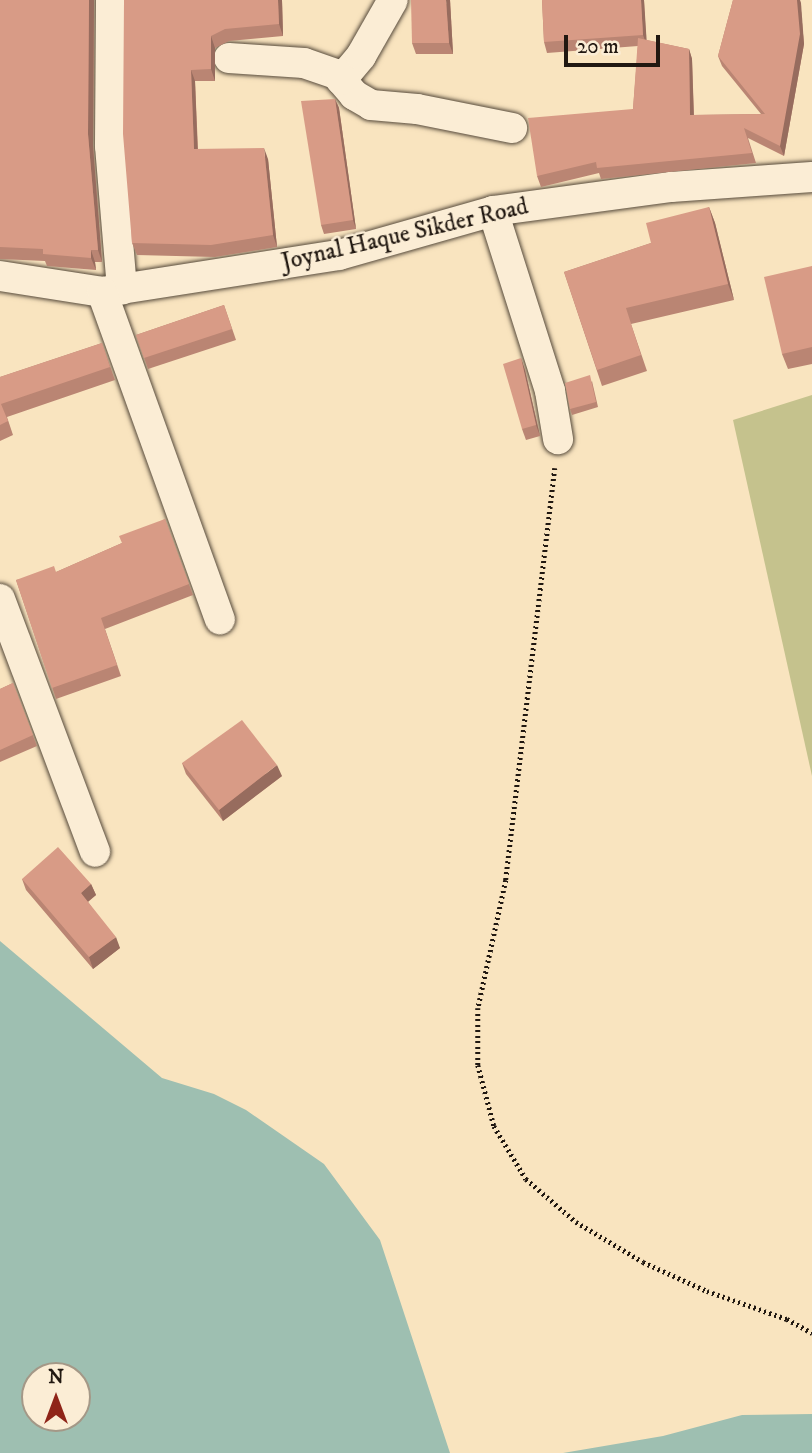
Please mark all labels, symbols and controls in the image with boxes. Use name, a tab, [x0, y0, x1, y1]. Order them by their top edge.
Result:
scale bar	[567, 21, 663, 65]
text: 20 m	[577, 34, 619, 60]
street label: Joynal Haque Sikder Road	[279, 193, 531, 277]
north arrow	[21, 1362, 91, 1432]
text: N	[48, 1366, 64, 1389]

